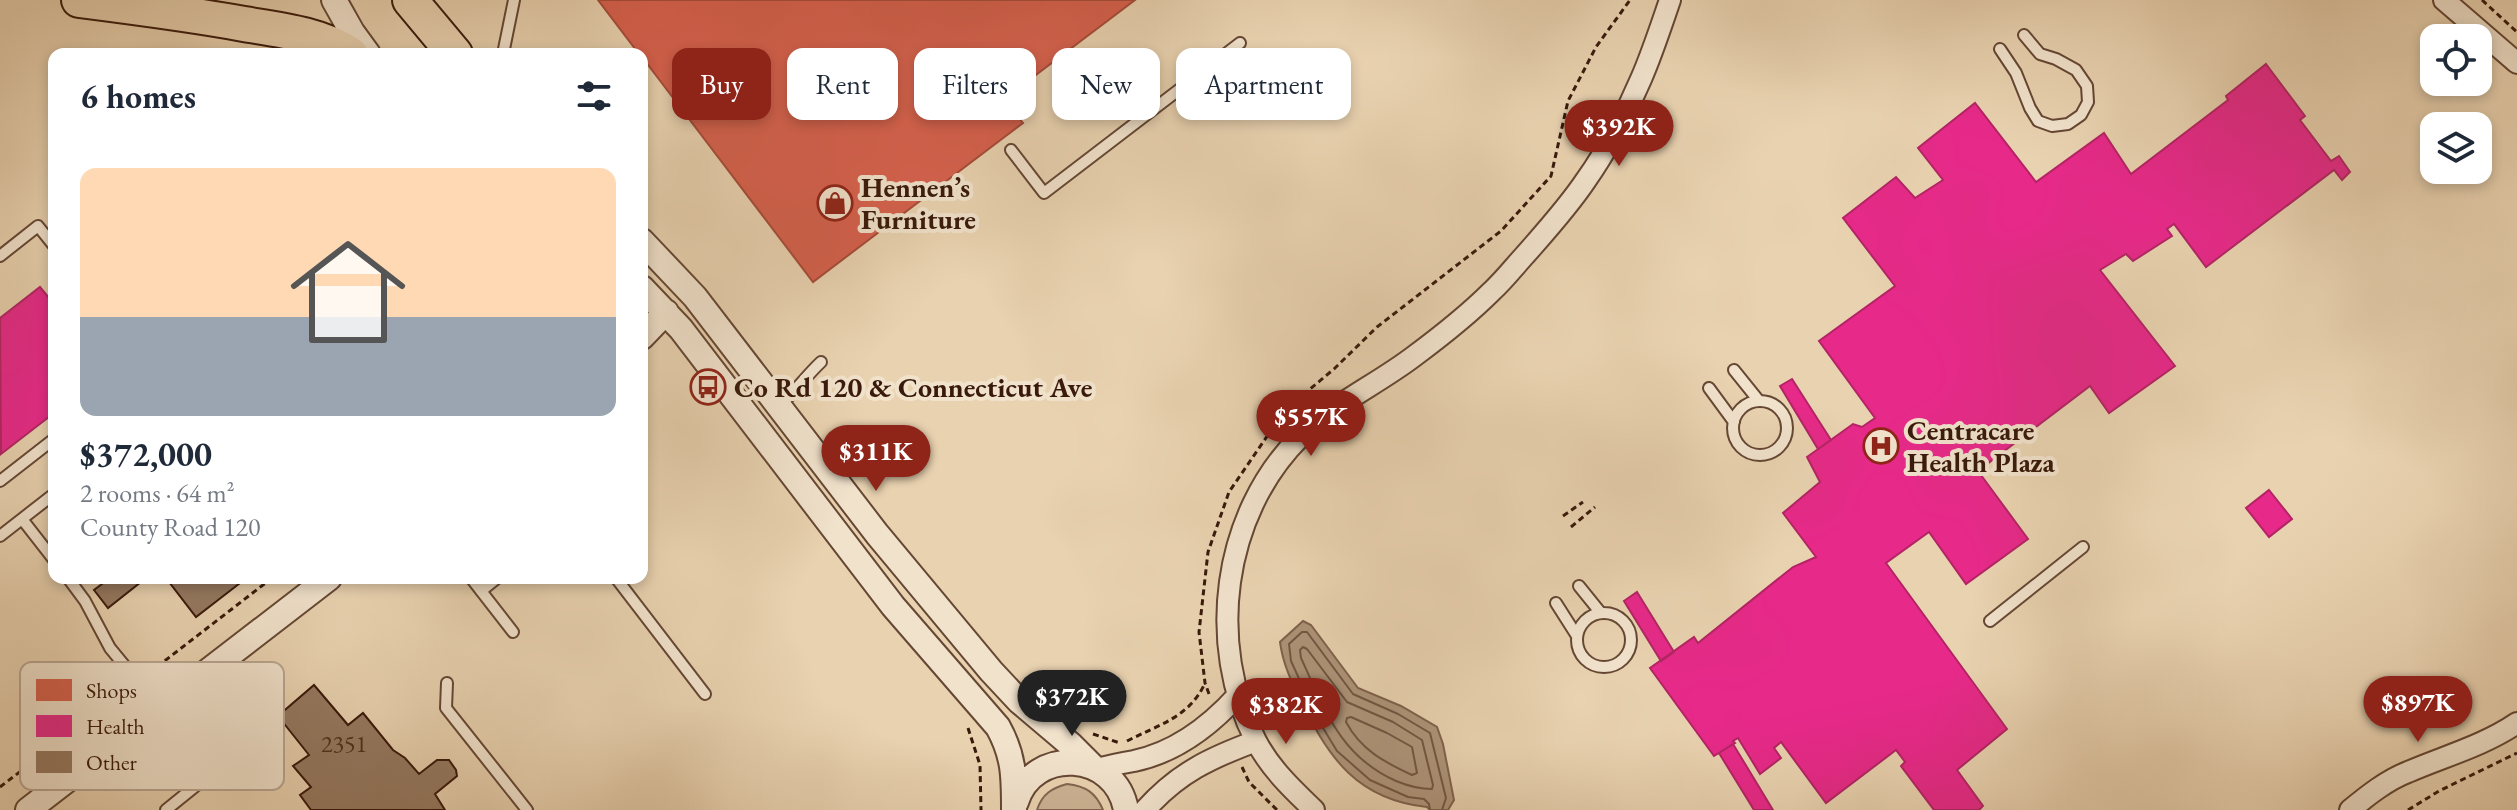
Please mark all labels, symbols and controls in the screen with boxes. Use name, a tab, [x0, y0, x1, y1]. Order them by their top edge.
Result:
map controls	[2420, 24, 2492, 184]
button: locate	[2420, 24, 2492, 96]
chip: Buy	[672, 48, 771, 120]
chip: Rent	[787, 48, 898, 120]
chip: Filters	[914, 48, 1036, 120]
chip: New	[1052, 48, 1160, 120]
chip: Apartment	[1176, 48, 1351, 120]
text: 6 homes	[80, 74, 196, 118]
icon: filters	[572, 74, 616, 118]
pin: $392K	[1563, 100, 1675, 168]
text: $392K	[1582, 109, 1656, 143]
button: layers	[2420, 112, 2492, 184]
place label: Hennen’s Furniture	[861, 169, 976, 237]
shop icon: Hennen’s Furniture	[816, 184, 854, 222]
icon: home	[276, 220, 420, 364]
bus stop icon: Co Rd 120 & Connecticut Ave	[689, 368, 727, 406]
place label: Co Rd 120 & Connecticut Ave	[734, 369, 1092, 405]
pin: $557K	[1255, 390, 1367, 458]
text: $557K	[1274, 399, 1348, 433]
place label: Centracare Health Plaza	[1907, 412, 2056, 480]
pin: $311K	[820, 425, 932, 493]
hospital icon: Centracare Health Plaza	[1862, 427, 1900, 465]
text: $372,000	[80, 432, 212, 476]
text: $311K	[839, 434, 913, 468]
text: 2 rooms · 64 m²	[80, 476, 235, 510]
text: County Road 120	[80, 510, 261, 544]
legend	[20, 662, 284, 790]
pin: $372K	[1016, 670, 1128, 738]
text: Shops	[86, 676, 137, 705]
pin: $897K	[2362, 676, 2474, 744]
pin: $382K	[1230, 678, 1342, 746]
text: $372K	[1035, 679, 1109, 713]
text: $897K	[2381, 685, 2455, 719]
text: $382K	[1249, 687, 1323, 721]
text: Health	[86, 712, 145, 741]
house number: 2351	[321, 728, 367, 759]
text: Other	[86, 748, 138, 777]

